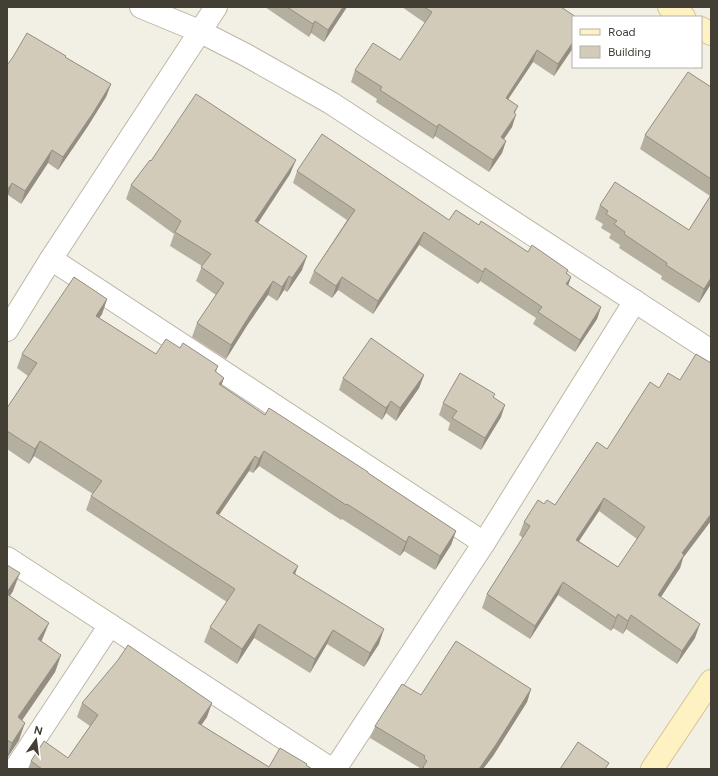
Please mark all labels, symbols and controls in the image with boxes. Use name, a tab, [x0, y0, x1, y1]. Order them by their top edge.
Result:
legend	[572, 16, 702, 68]
text: Road	[608, 25, 636, 39]
text: Building	[608, 45, 651, 59]
north arrow	[16, 720, 56, 760]
text: N	[33, 723, 44, 738]

